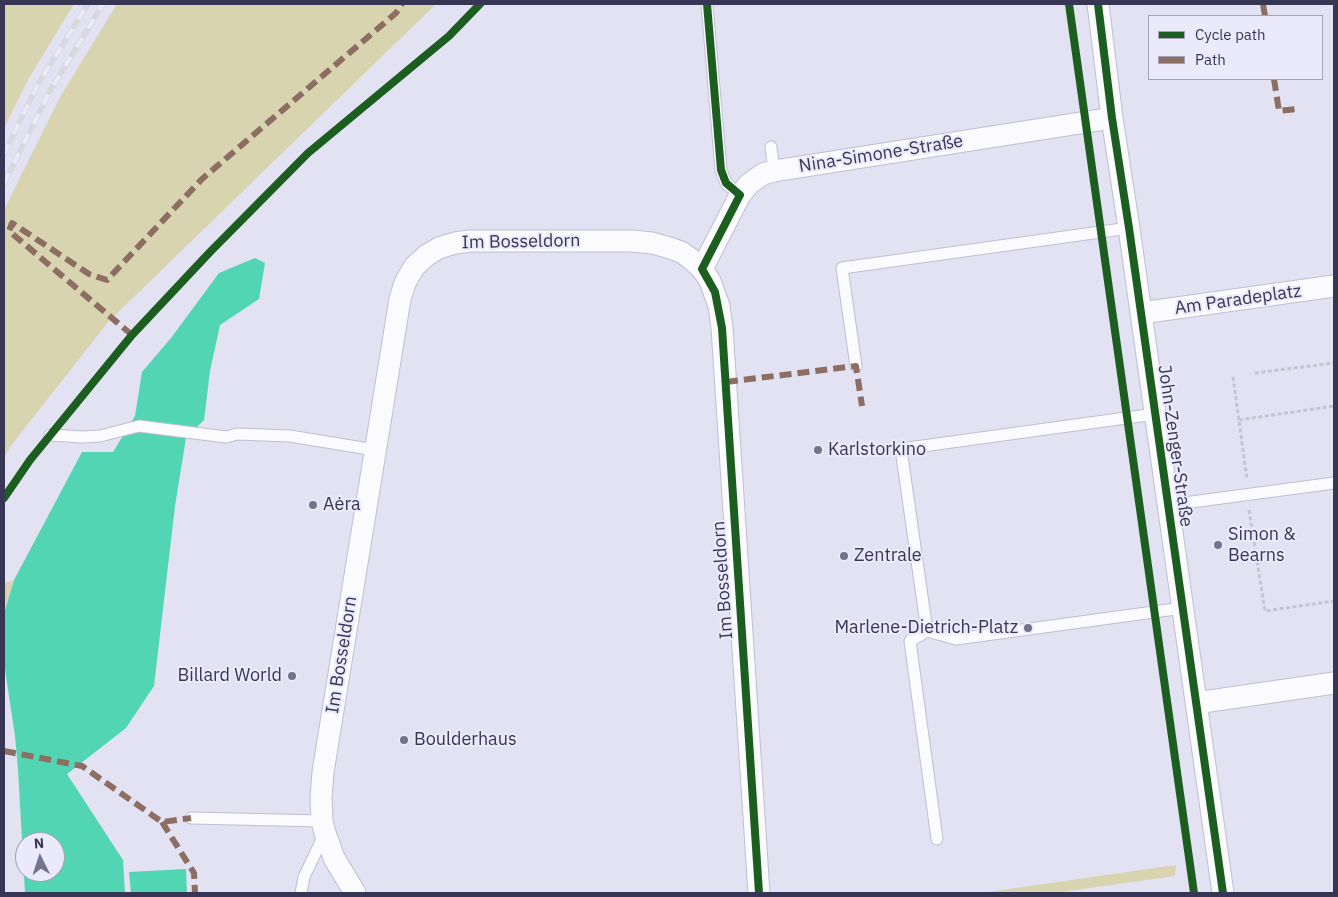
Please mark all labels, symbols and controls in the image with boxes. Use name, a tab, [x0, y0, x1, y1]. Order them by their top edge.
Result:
legend	[1148, 15, 1323, 80]
text: Cycle path	[1195, 25, 1266, 44]
text: Path	[1195, 50, 1226, 69]
street label: Nina-Simone-Straße	[797, 130, 965, 178]
street label: Im Bosseldorn	[462, 230, 580, 254]
street label: Am Paradeplatz	[1173, 280, 1303, 320]
street label: John-Zenger-Straße	[1153, 364, 1197, 528]
place label: Karlstorkino	[828, 439, 926, 461]
marker: Karlstorkino	[812, 444, 824, 456]
place label: Aėra	[323, 494, 361, 516]
marker: Aėra	[307, 499, 319, 511]
street label: Im Bosseldorn	[708, 520, 738, 640]
place label: Simon & Bearns	[1228, 524, 1296, 566]
marker: Simon & Bearns	[1212, 539, 1224, 551]
place label: Zentrale	[854, 545, 922, 567]
marker: Zentrale	[838, 550, 850, 562]
street label: Im Bosseldorn	[322, 595, 362, 715]
place label: Marlene-Dietrich-Platz	[834, 617, 1018, 639]
marker: Marlene-Dietrich-Platz	[1022, 622, 1034, 634]
place label: Billard World	[177, 665, 282, 687]
marker: Billard World	[286, 670, 298, 682]
place label: Boulderhaus	[414, 729, 517, 751]
marker: Boulderhaus	[398, 734, 410, 746]
north arrow	[15, 832, 65, 882]
text: N	[33, 834, 45, 852]

